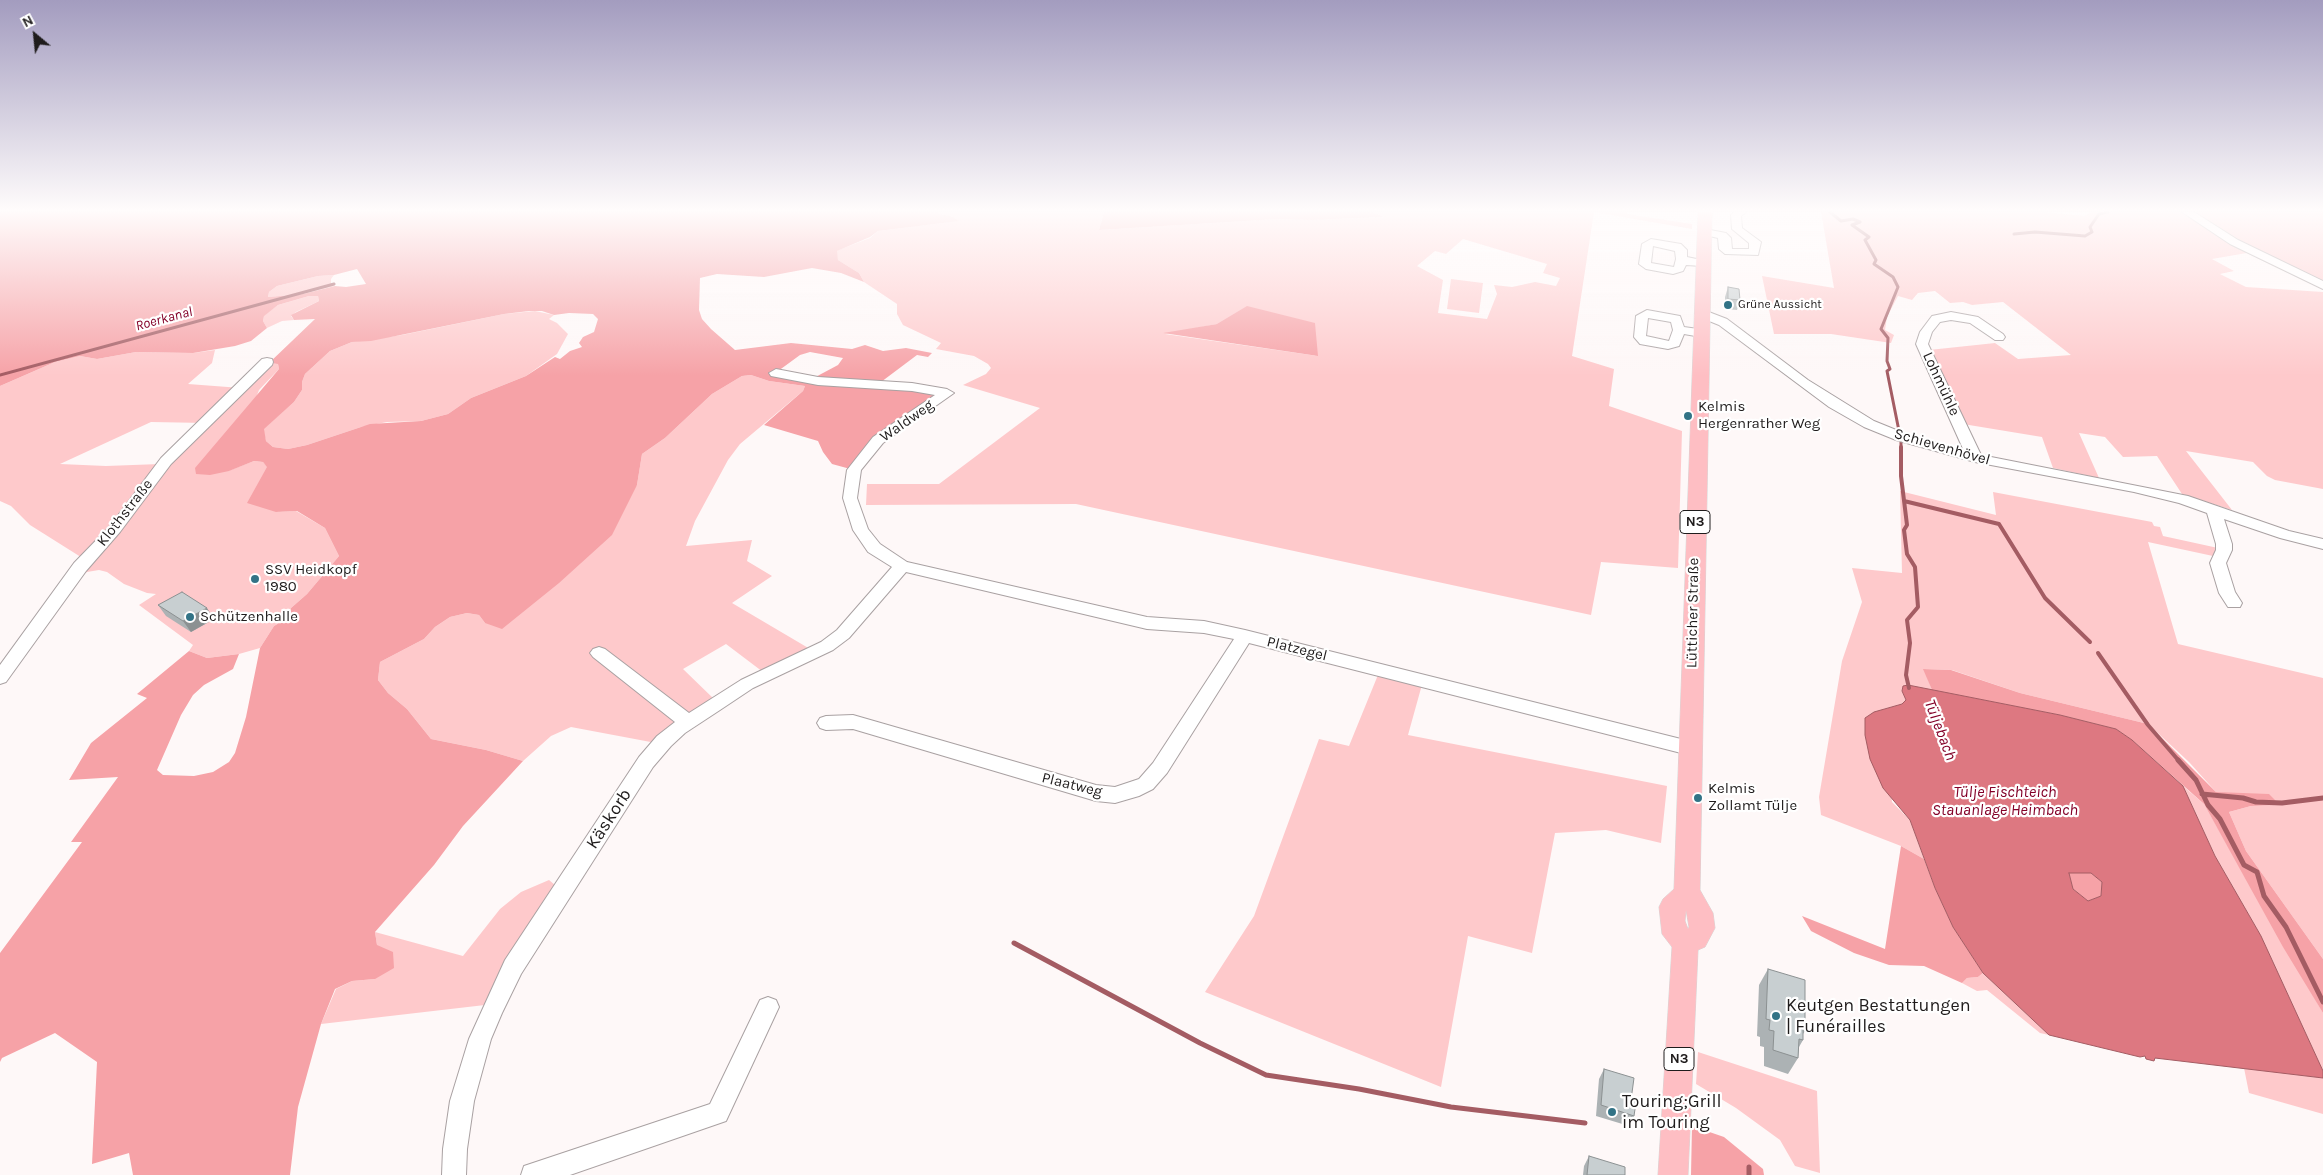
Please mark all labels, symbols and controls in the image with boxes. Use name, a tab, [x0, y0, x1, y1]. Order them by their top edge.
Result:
north arrow	[10, 10, 60, 60]
text: N	[19, 11, 36, 31]
place label: Grüne Aussicht	[1738, 298, 1822, 312]
marker: Grüne Aussicht	[1722, 299, 1734, 311]
water label: Roerkanal	[134, 303, 194, 335]
street label: Lohmühle	[1918, 349, 1964, 419]
street label: Waldweg	[877, 396, 937, 446]
place label: Kelmis Hergenrather Weg	[1698, 398, 1820, 433]
marker: Kelmis Hergenrather Weg	[1682, 410, 1694, 422]
street label: Schievenhövel	[1892, 425, 1992, 469]
street label: Klothstraße	[93, 476, 157, 550]
road number: N3	[1680, 511, 1710, 534]
street label: Lütticher Straße	[1683, 558, 1703, 668]
place label: SSV Heidkopf 1980	[265, 561, 357, 596]
marker: SSV Heidkopf 1980	[249, 573, 261, 585]
place label: Schützenhalle	[200, 608, 298, 626]
marker: Schützenhalle	[184, 611, 196, 623]
street label: Platzegel	[1265, 633, 1329, 665]
water label: Tüljebach	[1920, 697, 1960, 763]
street label: Plaatweg	[1040, 769, 1104, 801]
place label: Kelmis Zollamt Tülje	[1708, 780, 1797, 815]
water label: Tülje Fischteich Stauanlage Heimbach	[1932, 782, 2078, 820]
street label: Käskorb	[582, 785, 636, 853]
marker: Kelmis Zollamt Tülje	[1692, 792, 1704, 804]
place label: Keutgen Bestattungen | Funérailles	[1786, 995, 1971, 1038]
marker: Keutgen Bestattungen | Funérailles	[1770, 1010, 1782, 1022]
road number: N3	[1664, 1048, 1694, 1070]
place label: Touring;Grill im Touring	[1622, 1091, 1721, 1134]
marker: Touring;Grill im Touring	[1606, 1106, 1618, 1118]

